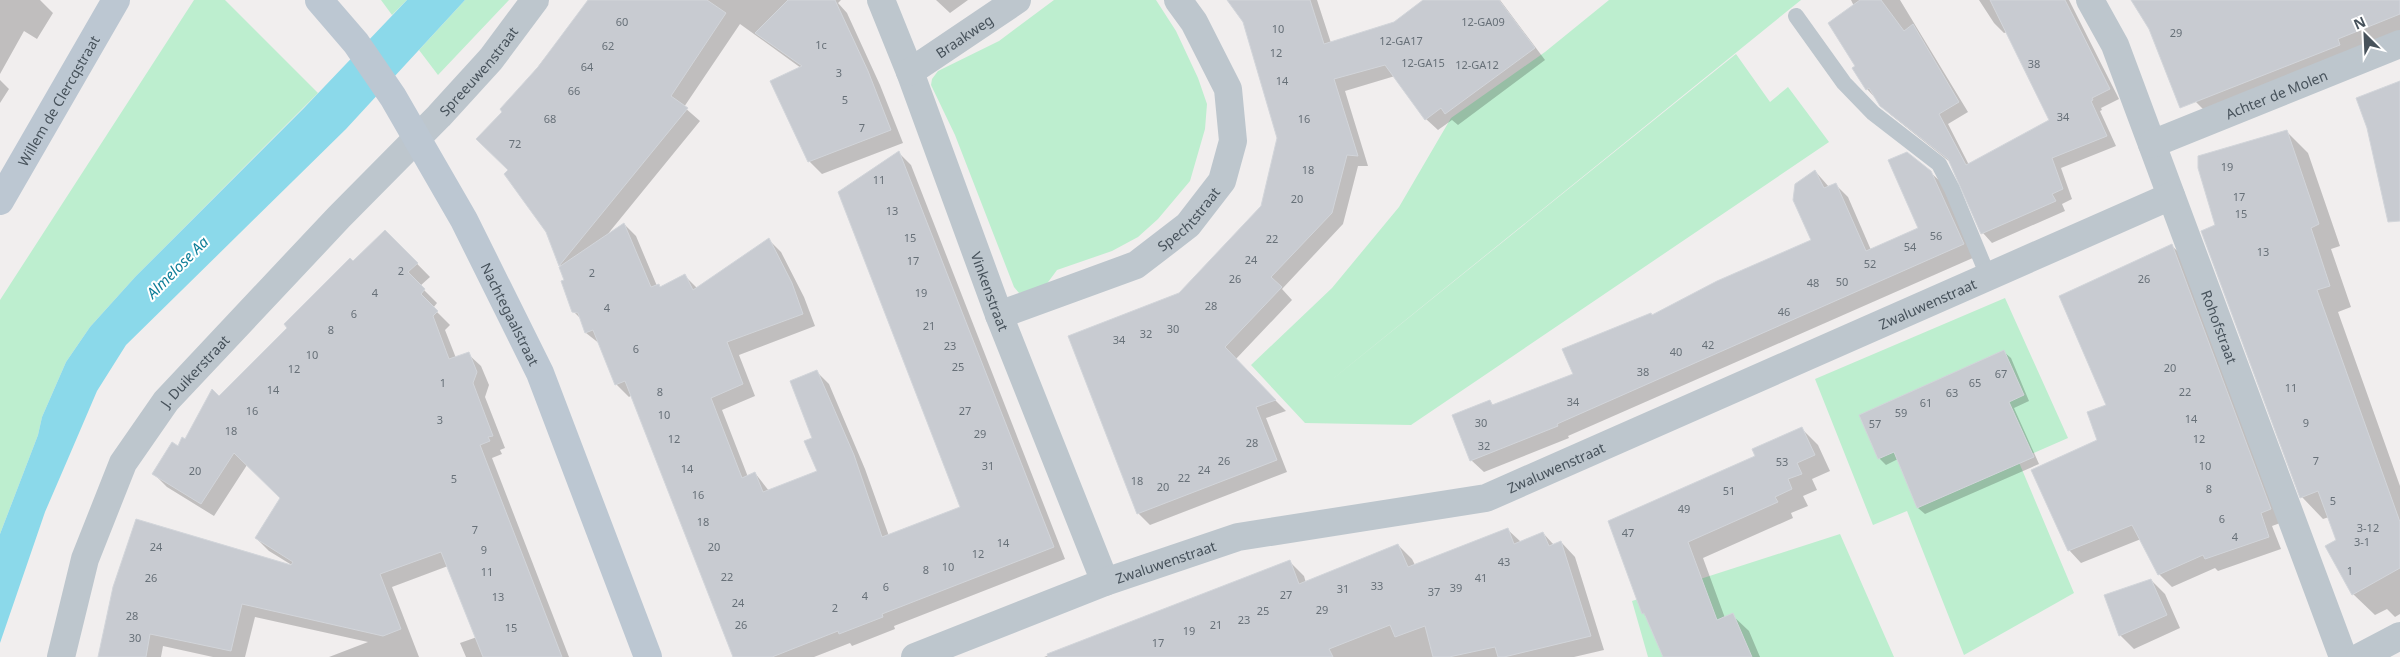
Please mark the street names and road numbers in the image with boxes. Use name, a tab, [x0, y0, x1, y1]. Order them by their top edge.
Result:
street label: Braakweg	[932, 10, 996, 62]
street label: Spreeuwenstraat	[435, 22, 522, 120]
street label: Willem de Clercqstraat	[13, 32, 103, 169]
street label: Achter de Molen	[2223, 65, 2330, 123]
street label: Spechtstraat	[1153, 183, 1224, 255]
street label: Vinkenstraat	[967, 249, 1014, 333]
street label: Nachtegaalstraat	[477, 259, 544, 369]
street label: Zwaluwenstraat	[1876, 274, 1979, 333]
street label: Rohofstraat	[2198, 287, 2242, 366]
street label: J. Duikerstraat	[154, 330, 233, 412]
street label: Zwaluwenstraat	[1504, 437, 1608, 497]
street label: Zwaluwenstraat	[1113, 536, 1218, 587]

